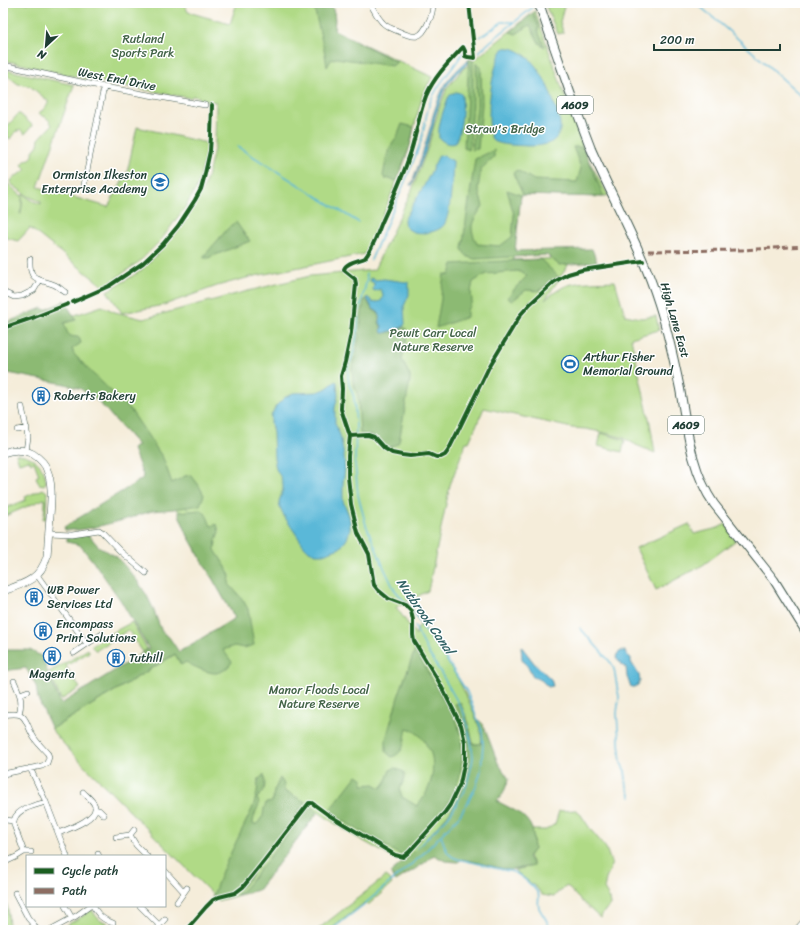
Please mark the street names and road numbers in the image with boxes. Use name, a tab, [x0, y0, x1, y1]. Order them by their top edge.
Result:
street label: West End Drive	[76, 61, 158, 97]
road number: A609	[557, 96, 593, 114]
street label: High Lane East	[654, 280, 696, 360]
road number: A609	[668, 416, 704, 434]

